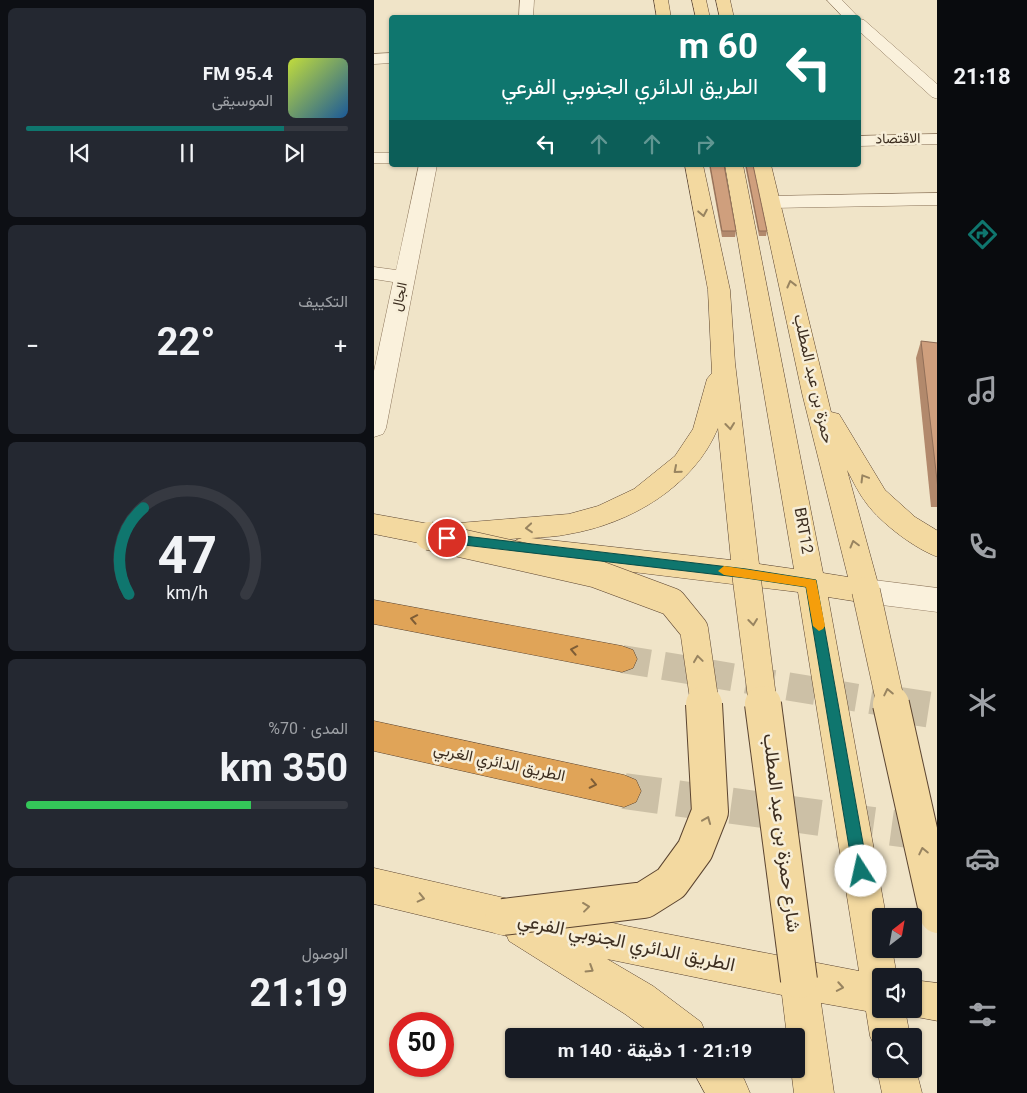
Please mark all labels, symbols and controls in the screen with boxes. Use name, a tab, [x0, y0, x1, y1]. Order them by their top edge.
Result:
text: 60 m	[679, 22, 758, 77]
icon: left	[776, 35, 841, 100]
text: 95.4 FM	[203, 61, 273, 90]
text: 21:18	[953, 61, 1011, 96]
text: الطريق الدائري الجنوبي الفرعي	[501, 71, 758, 106]
text: الموسيقى	[212, 90, 273, 115]
street label: الاقتصاد	[875, 129, 921, 151]
icon: left	[532, 130, 560, 158]
icon: ahead	[585, 130, 613, 158]
icon: ahead	[638, 130, 666, 158]
icon: right	[691, 130, 719, 158]
icon: previous	[66, 139, 94, 167]
icon: pause	[173, 139, 201, 167]
icon: next	[280, 139, 308, 167]
one-way arrow	[698, 208, 708, 217]
icon: directions	[965, 217, 1000, 252]
street label: الجال	[387, 280, 415, 314]
one-way arrow	[786, 280, 797, 289]
text: التكييف	[298, 291, 348, 316]
street label: حمزة بن عبد المطلب	[785, 312, 839, 446]
text: 22°	[157, 316, 215, 375]
text: −	[26, 324, 39, 368]
text: +	[333, 324, 348, 368]
icon: music	[965, 373, 1000, 408]
one-way arrow	[724, 422, 735, 430]
one-way arrow	[674, 464, 683, 472]
one-way arrow	[861, 474, 871, 483]
street label: BRT12	[786, 506, 818, 556]
pin	[426, 517, 468, 559]
text: 47	[157, 520, 217, 601]
one-way arrow	[525, 522, 533, 533]
icon: arrive	[433, 524, 461, 552]
icon: phone	[965, 529, 1000, 564]
one-way arrow	[849, 541, 859, 549]
text: km/h	[166, 581, 208, 609]
one-way arrow	[410, 615, 419, 625]
one-way arrow	[747, 618, 758, 626]
one-way arrow	[569, 645, 578, 656]
one-way arrow	[693, 655, 704, 663]
icon: climate	[965, 685, 1000, 720]
one-way arrow	[883, 687, 894, 696]
text: المدى · 70%	[268, 718, 348, 743]
street label: شارع حمزة بن عبد المطلب	[753, 732, 807, 934]
street label: الطريق الدائري الغربي	[431, 738, 567, 790]
text: 350 km	[220, 742, 348, 801]
one-way arrow	[588, 778, 597, 789]
one-way arrow	[701, 817, 711, 825]
icon: car	[965, 841, 1000, 876]
position arrow	[834, 844, 886, 896]
one-way arrow	[918, 846, 929, 855]
one-way arrow	[417, 892, 426, 903]
one-way arrow	[583, 902, 591, 913]
street label: الطريق الدائري الجنوبي الفرعي	[515, 907, 737, 981]
north arrow	[872, 908, 922, 958]
map controls	[872, 908, 922, 1078]
text: الوصول	[302, 943, 348, 968]
one-way arrow	[585, 963, 594, 973]
text: 21:19	[249, 967, 348, 1026]
button: sound	[872, 968, 922, 1018]
one-way arrow	[835, 982, 844, 992]
icon: filters	[965, 997, 1000, 1032]
speed limit sign: 50	[389, 1012, 454, 1077]
button: search	[872, 1028, 922, 1078]
text: 21:19 · 1 دقيقة · 140 m	[558, 1038, 752, 1067]

